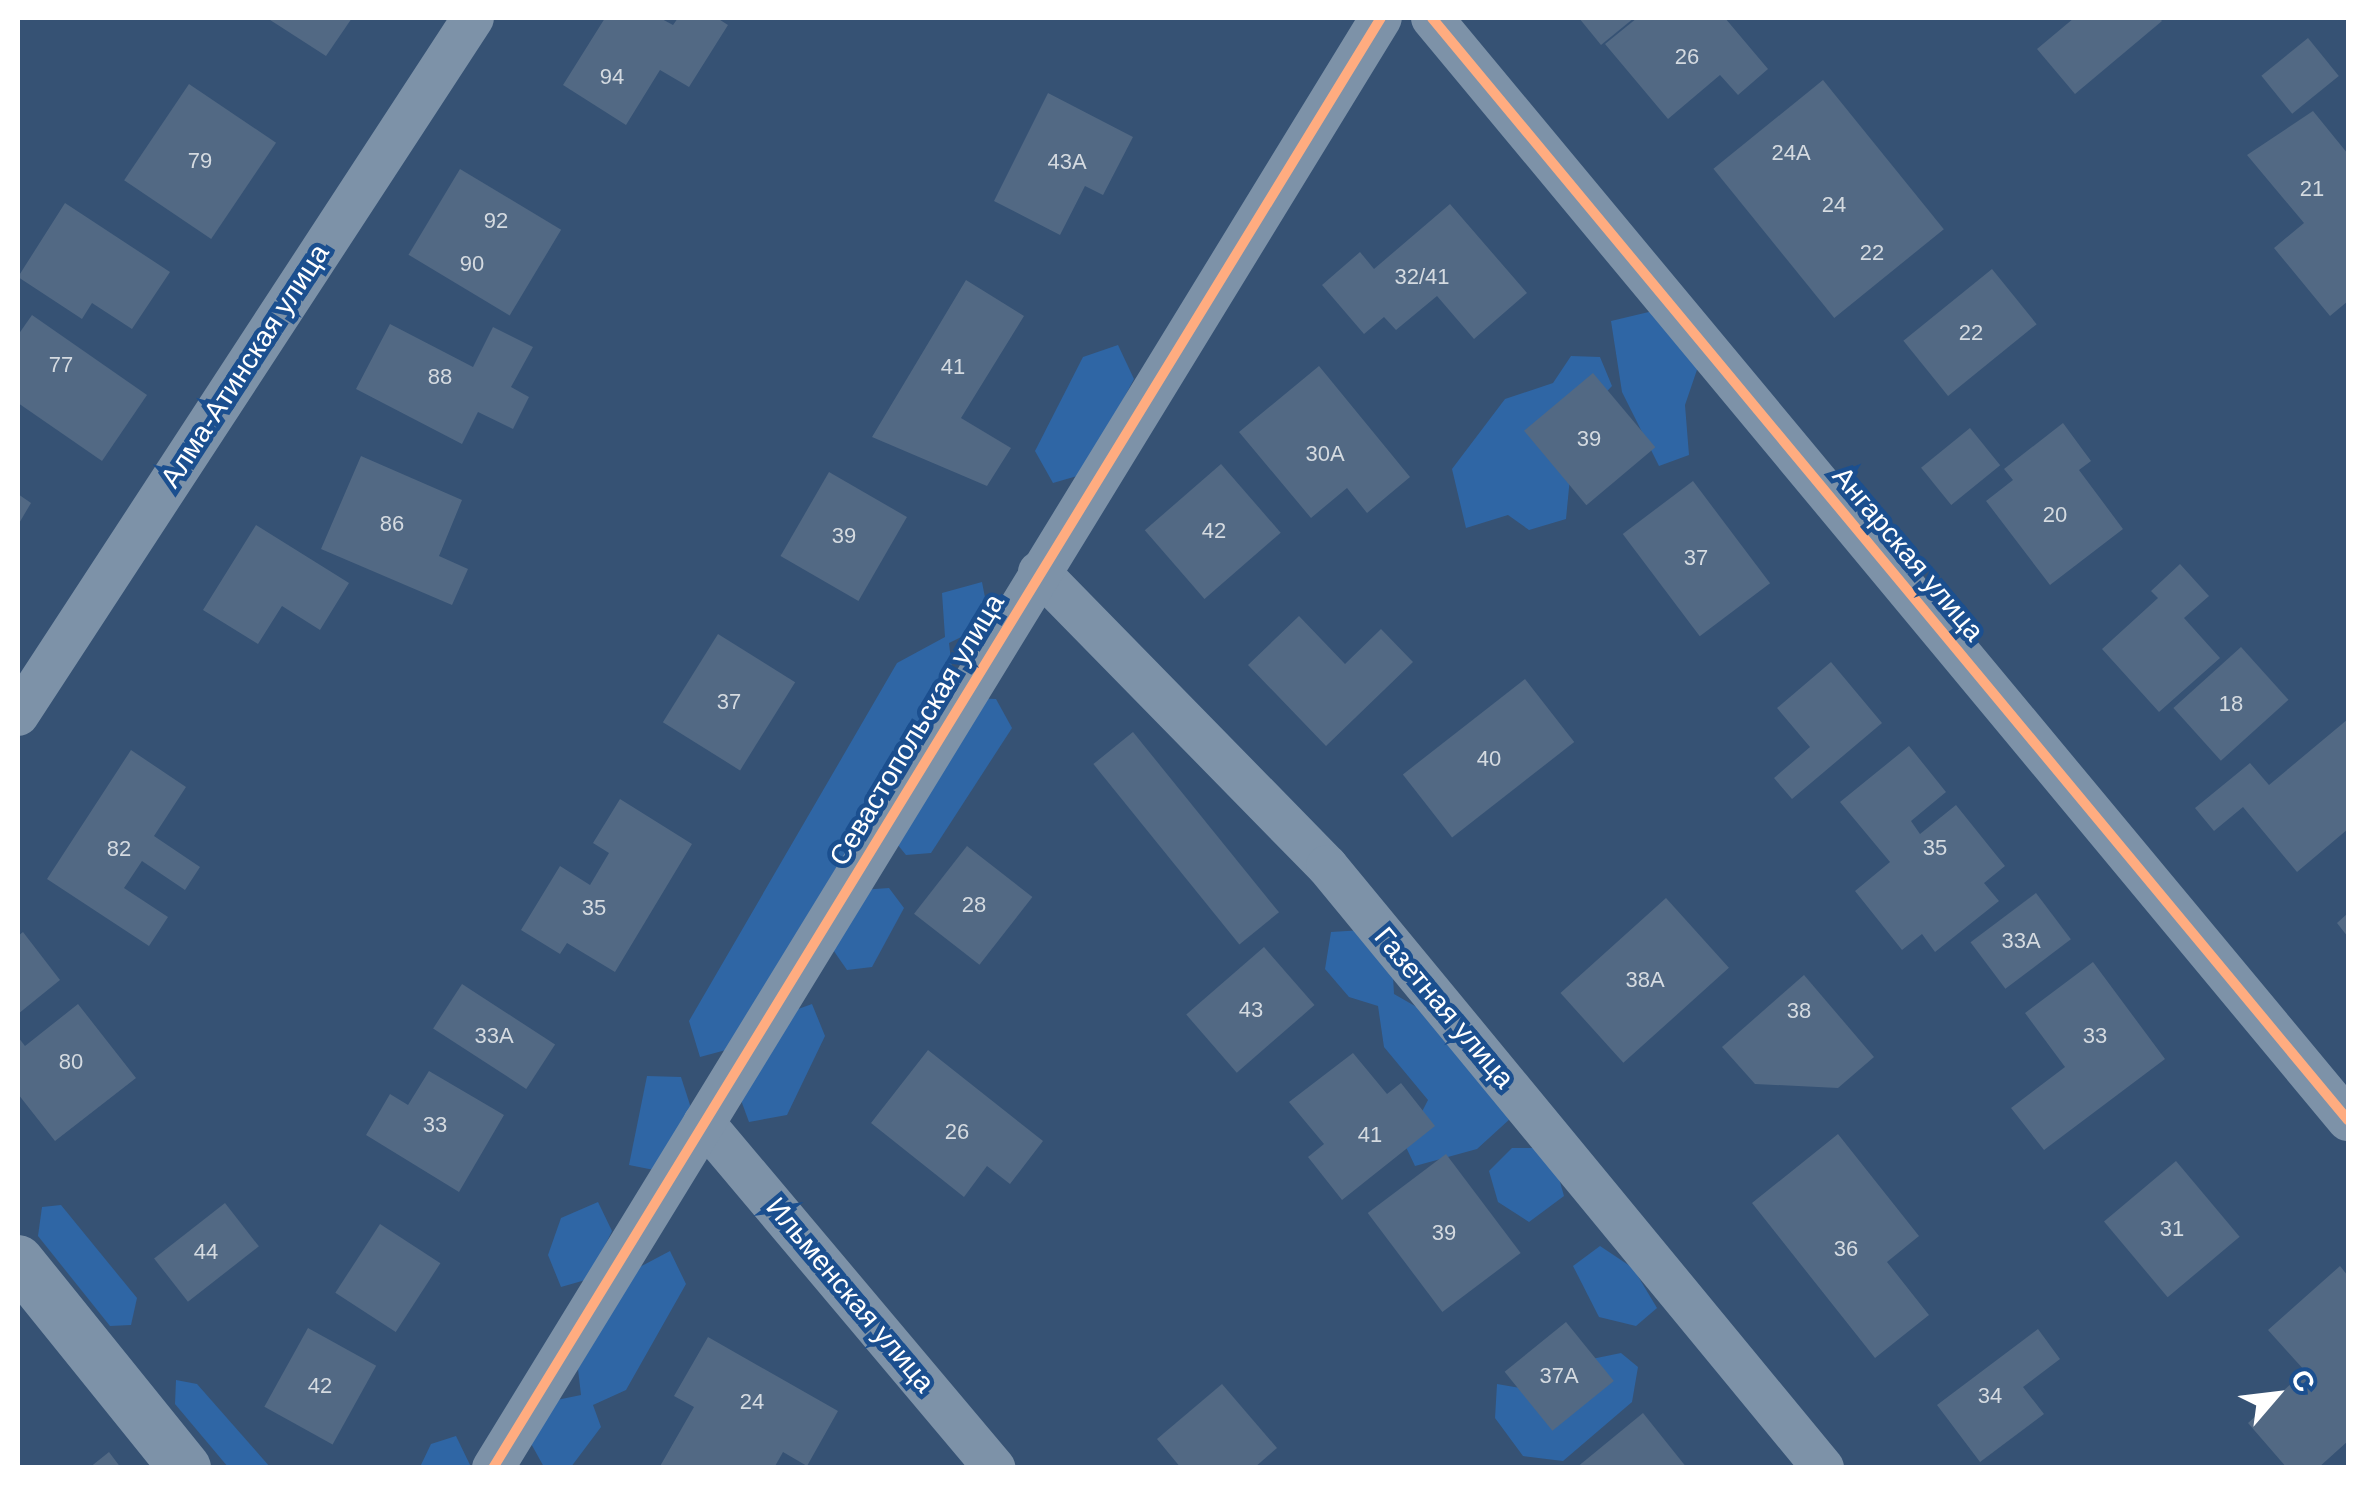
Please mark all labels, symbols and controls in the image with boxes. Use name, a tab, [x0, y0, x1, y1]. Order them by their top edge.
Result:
house number: 26	[1675, 44, 1699, 70]
house number: 94	[600, 64, 624, 90]
house number: 24А	[1771, 140, 1811, 166]
house number: 79	[188, 148, 212, 174]
house number: 43А	[1047, 149, 1087, 175]
house number: 21	[2300, 176, 2324, 202]
house number: 24	[1822, 192, 1846, 218]
house number: 92	[484, 208, 508, 234]
street label: Алма-Атинская улица	[154, 238, 336, 494]
house number: 22	[1860, 240, 1884, 266]
house number: 90	[460, 251, 484, 277]
house number: 32/41	[1394, 264, 1450, 290]
house number: 22	[1959, 320, 1983, 346]
house number: 77	[49, 352, 73, 378]
house number: 41	[941, 354, 965, 380]
house number: 88	[428, 364, 452, 390]
house number: 39	[1577, 426, 1601, 452]
house number: 30А	[1305, 441, 1345, 467]
street label: Ангарская улица	[1825, 460, 1991, 648]
house number: 20	[2043, 502, 2067, 528]
house number: 86	[380, 511, 404, 537]
house number: 42	[1202, 518, 1226, 544]
house number: 39	[832, 523, 856, 549]
house number: 37	[1684, 545, 1708, 571]
street label: Севастопольская улица	[822, 588, 1012, 872]
house number: 37	[717, 689, 741, 715]
house number: 18	[2219, 691, 2243, 717]
house number: 40	[1477, 746, 1501, 772]
house number: 35	[1923, 835, 1947, 861]
house number: 82	[107, 836, 131, 862]
house number: 28	[962, 892, 986, 918]
house number: 35	[582, 895, 606, 921]
street label: Газетная улица	[1367, 921, 1521, 1095]
house number: 33А	[2001, 928, 2041, 954]
house number: 38А	[1625, 967, 1665, 993]
house number: 43	[1239, 997, 1263, 1023]
house number: 38	[1787, 998, 1811, 1024]
house number: 33А	[474, 1023, 514, 1049]
house number: 33	[2083, 1023, 2107, 1049]
house number: 80	[59, 1049, 83, 1075]
house number: 33	[423, 1112, 447, 1138]
house number: 26	[945, 1119, 969, 1145]
house number: 41	[1358, 1122, 1382, 1148]
street label: Ильменская улица	[759, 1191, 941, 1399]
house number: 31	[2160, 1216, 2184, 1242]
house number: 39	[1432, 1220, 1456, 1246]
house number: 36	[1834, 1236, 1858, 1262]
house number: 44	[194, 1239, 218, 1265]
north arrow	[2226, 1345, 2326, 1445]
house number: 37А	[1539, 1363, 1579, 1389]
text: С	[2284, 1364, 2321, 1397]
house number: 42	[308, 1373, 332, 1399]
house number: 34	[1978, 1383, 2002, 1409]
house number: 24	[740, 1389, 764, 1415]

